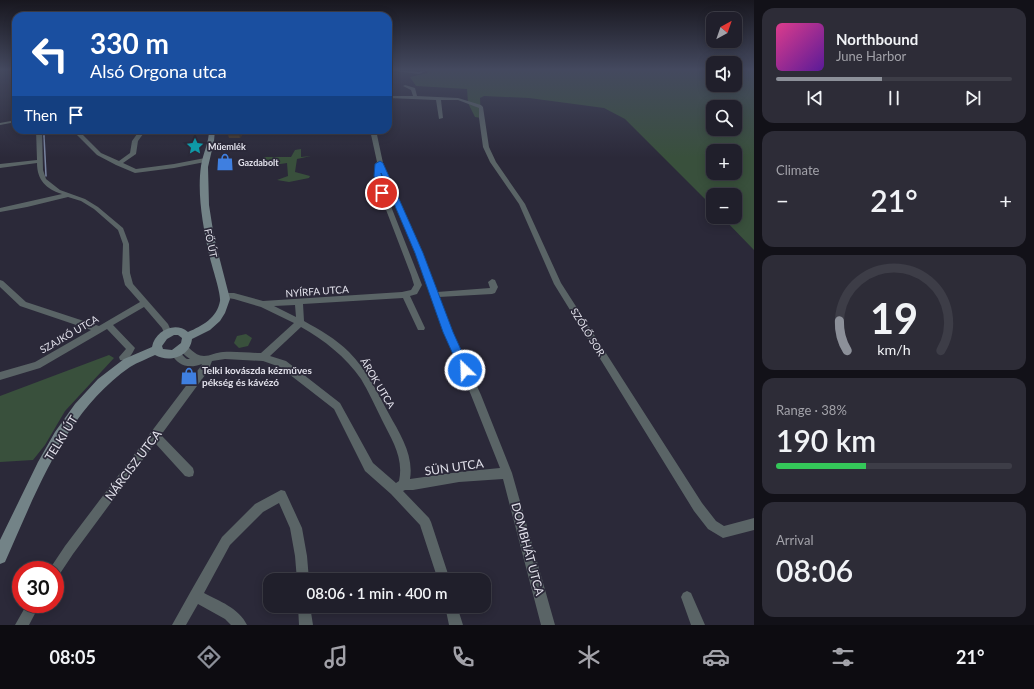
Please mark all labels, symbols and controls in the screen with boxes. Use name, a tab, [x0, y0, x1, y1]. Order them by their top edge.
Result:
north arrow	[706, 12, 742, 48]
map controls	[706, 12, 742, 224]
text: 330 m	[90, 26, 169, 60]
icon: left	[24, 28, 76, 80]
text: Northbound	[836, 30, 918, 48]
text: June Harbor	[836, 48, 906, 64]
button: sound	[706, 56, 742, 92]
text: Alsó Orgona utca	[90, 60, 227, 82]
icon: previous	[804, 87, 826, 109]
icon: pause	[883, 87, 905, 109]
icon: next	[962, 87, 984, 109]
button: search	[706, 100, 742, 136]
icon: arrive	[65, 104, 87, 126]
text: Then	[24, 106, 57, 124]
place icon: Műemlék	[185, 136, 205, 156]
place label: Műemlék	[208, 141, 246, 152]
button: +	[706, 144, 742, 180]
shop icon: Gazdabolt	[215, 152, 235, 172]
place label: Gazdabolt	[238, 157, 279, 168]
text: Climate	[776, 162, 819, 178]
pin	[365, 176, 399, 210]
icon: arrive	[371, 182, 393, 204]
text: 21°	[870, 182, 918, 218]
text: −	[776, 187, 789, 214]
text: +	[999, 187, 1012, 214]
button: −	[706, 188, 742, 224]
street label: FŐ ÚT	[202, 227, 220, 259]
street label: NYÍRFA UTCA	[285, 283, 349, 299]
text: 19	[870, 292, 918, 342]
street label: SZŐLŐ SOR	[569, 306, 608, 359]
street label: SZAJKÓ UTCA	[38, 312, 101, 356]
text: km/h	[877, 340, 911, 357]
position arrow	[444, 349, 486, 391]
street label: ÁROK UTCA	[358, 356, 398, 411]
place label: Telki kovászda kézműves pékség és kávézó	[202, 364, 312, 388]
shop icon: Telki kovászda kézműves pékség és kávézó	[179, 366, 199, 386]
text: Range · 38%	[776, 402, 847, 418]
street label: TELKI ÚT	[41, 413, 81, 463]
text: 190 km	[776, 422, 876, 458]
street label: NÁRCISZ UTCA	[102, 426, 165, 503]
street label: SÜN UTCA	[424, 455, 485, 479]
street label: DOMBHÁT UTCA	[508, 501, 548, 598]
text: Arrival	[776, 532, 813, 548]
text: 08:06	[776, 552, 853, 588]
speed limit sign: 30	[12, 561, 64, 613]
text: 08:06 · 1 min · 400 m	[307, 584, 447, 602]
icon: directions	[195, 643, 223, 671]
icon: music	[322, 643, 350, 671]
icon: phone	[449, 643, 477, 671]
icon: climate	[575, 643, 603, 671]
icon: car	[702, 643, 730, 671]
icon: filters	[829, 643, 857, 671]
text: 08:05	[49, 646, 96, 668]
text: 21°	[956, 646, 984, 668]

